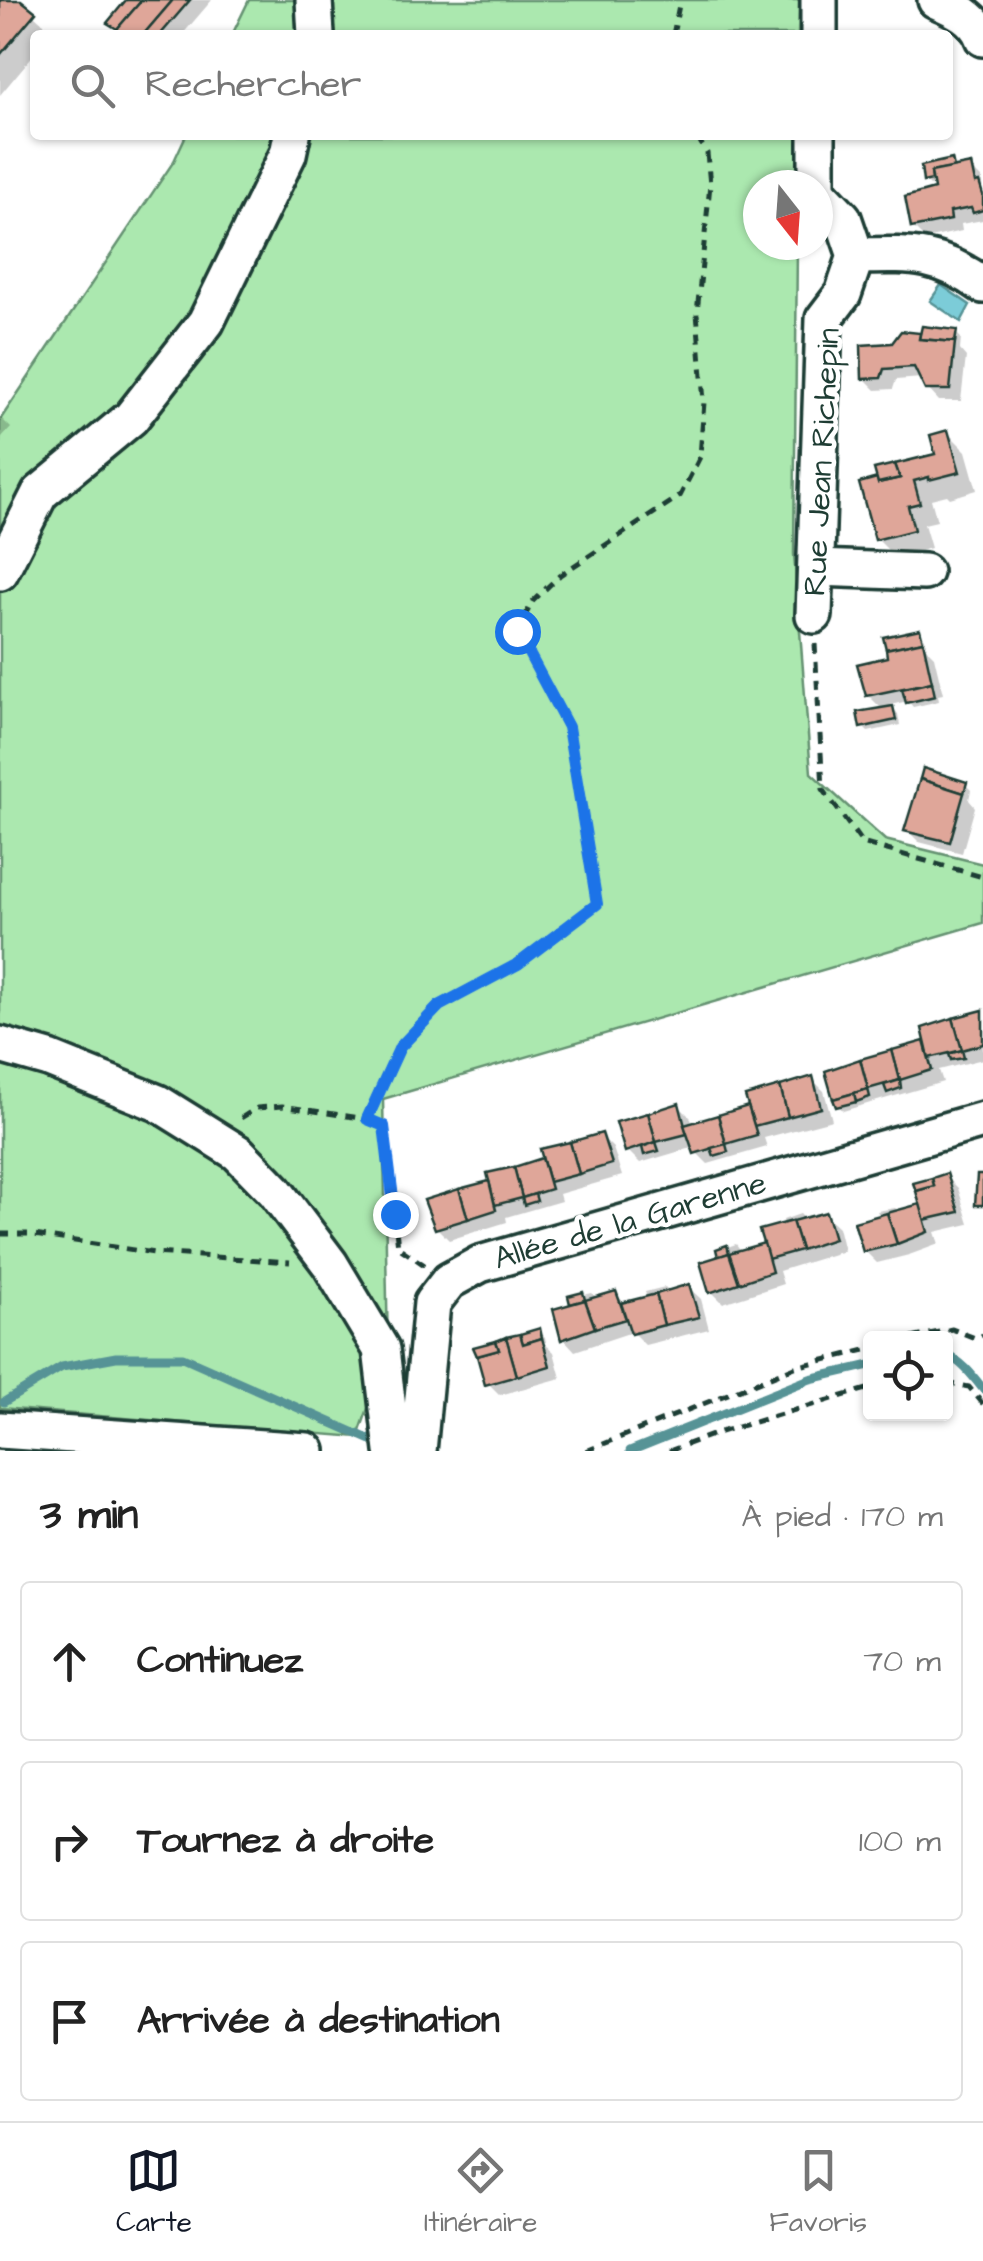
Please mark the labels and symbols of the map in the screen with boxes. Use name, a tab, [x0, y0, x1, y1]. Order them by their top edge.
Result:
north arrow	[743, 170, 833, 260]
street label: Rue Jean Richepin	[793, 327, 851, 597]
route start	[495, 609, 541, 655]
street label: Allée de la Garenne	[489, 1161, 771, 1281]
route end	[373, 1192, 419, 1238]

